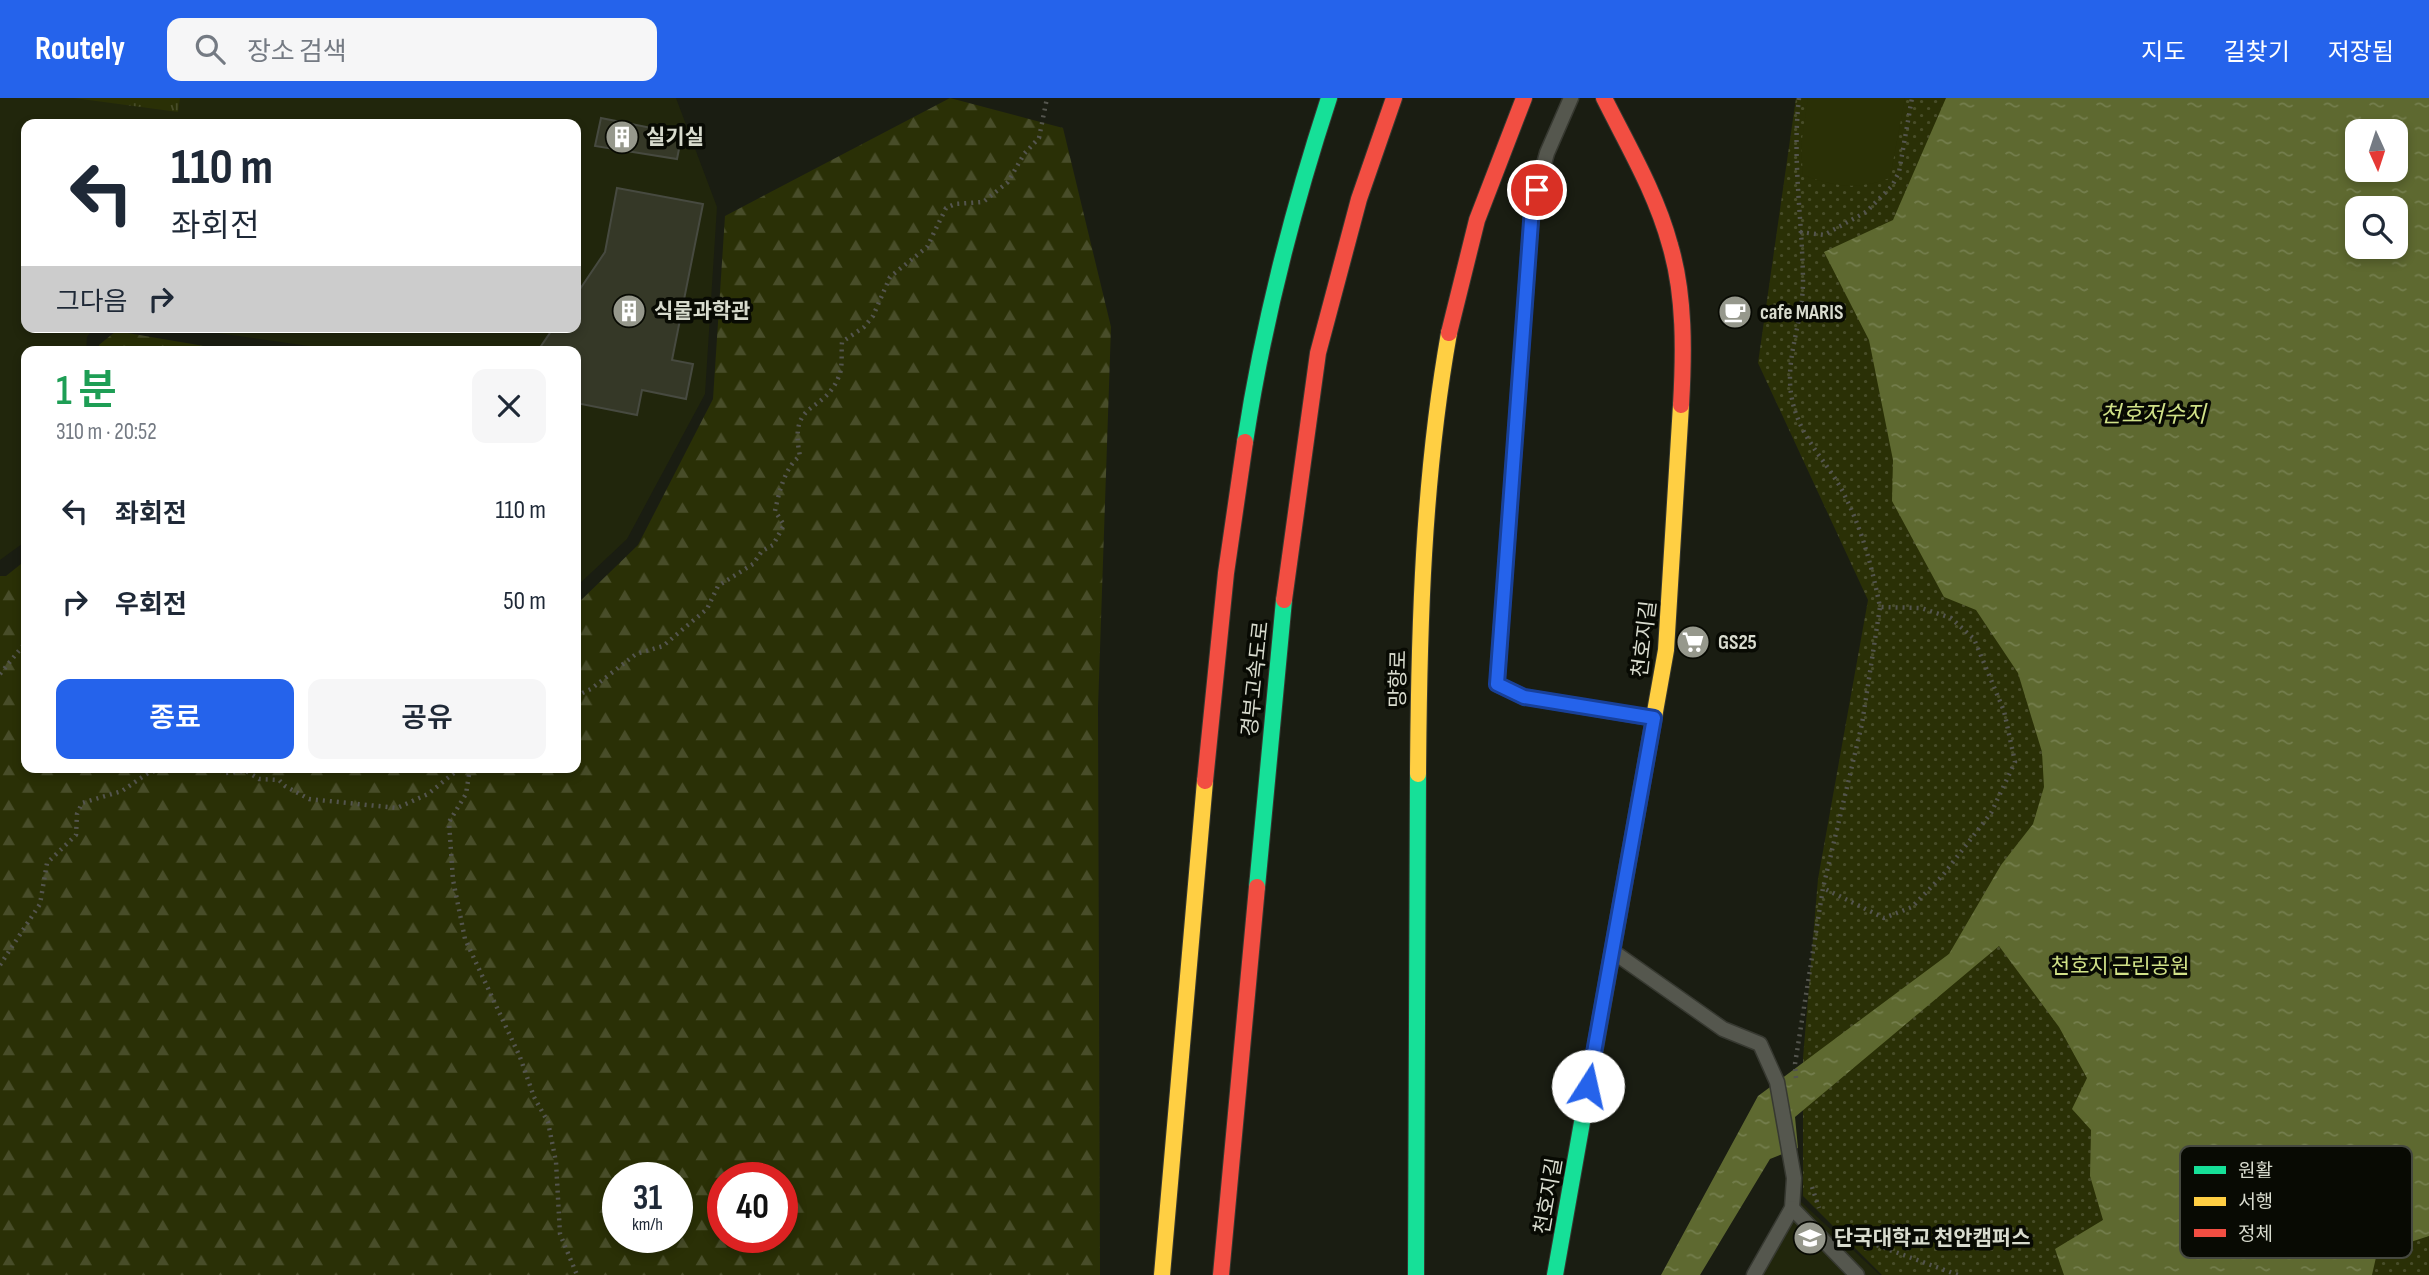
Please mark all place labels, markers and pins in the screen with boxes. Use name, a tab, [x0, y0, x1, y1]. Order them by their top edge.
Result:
building icon: 실기실	[603, 118, 641, 156]
place label: 실기실	[646, 125, 704, 150]
pin	[1507, 160, 1567, 220]
building icon: 식물과학관	[610, 292, 648, 330]
cafe icon: cafe MARIS	[1716, 293, 1754, 331]
place label: 식물과학관	[654, 299, 751, 324]
place label: cafe MARIS	[1760, 300, 1843, 325]
supermarket icon: GS25	[1674, 623, 1712, 661]
place label: GS25	[1718, 630, 1757, 655]
school or university icon: 단국대학교 천안캠퍼스	[1791, 1219, 1829, 1257]
place label: 단국대학교 천안캠퍼스	[1834, 1226, 2030, 1251]

